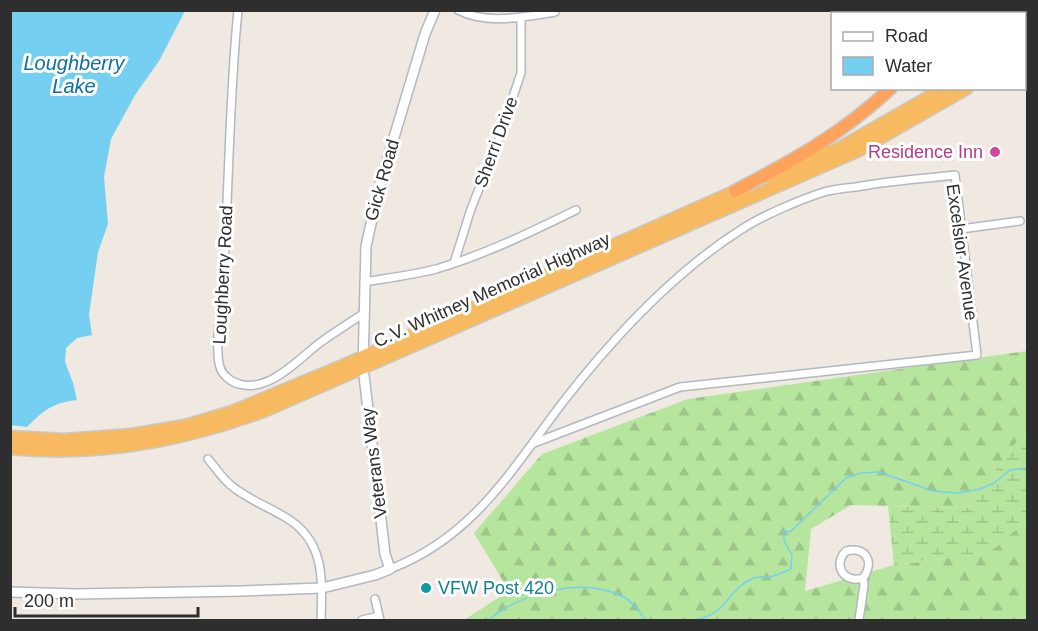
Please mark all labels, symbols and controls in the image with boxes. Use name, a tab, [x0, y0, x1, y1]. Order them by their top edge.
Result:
legend	[831, 12, 1026, 90]
text: Road	[885, 26, 928, 46]
water label: Loughberry Lake	[23, 52, 126, 97]
text: Water	[885, 56, 932, 76]
street label: Sherri Drive	[470, 94, 522, 190]
street label: Gick Road	[361, 137, 403, 223]
place label: Residence Inn	[868, 142, 983, 162]
marker: Residence Inn	[988, 145, 1002, 159]
street label: Excelsior Avenue	[943, 182, 981, 322]
street label: Loughberry Road	[209, 205, 237, 345]
street label: C.V. Whitney Memorial Highway	[371, 229, 613, 351]
street label: Veterans Way	[357, 407, 391, 519]
place label: VFW Post 420	[438, 578, 554, 598]
scale bar	[15, 580, 198, 618]
marker: VFW Post 420	[419, 581, 433, 595]
text: 200 m	[24, 591, 74, 611]

